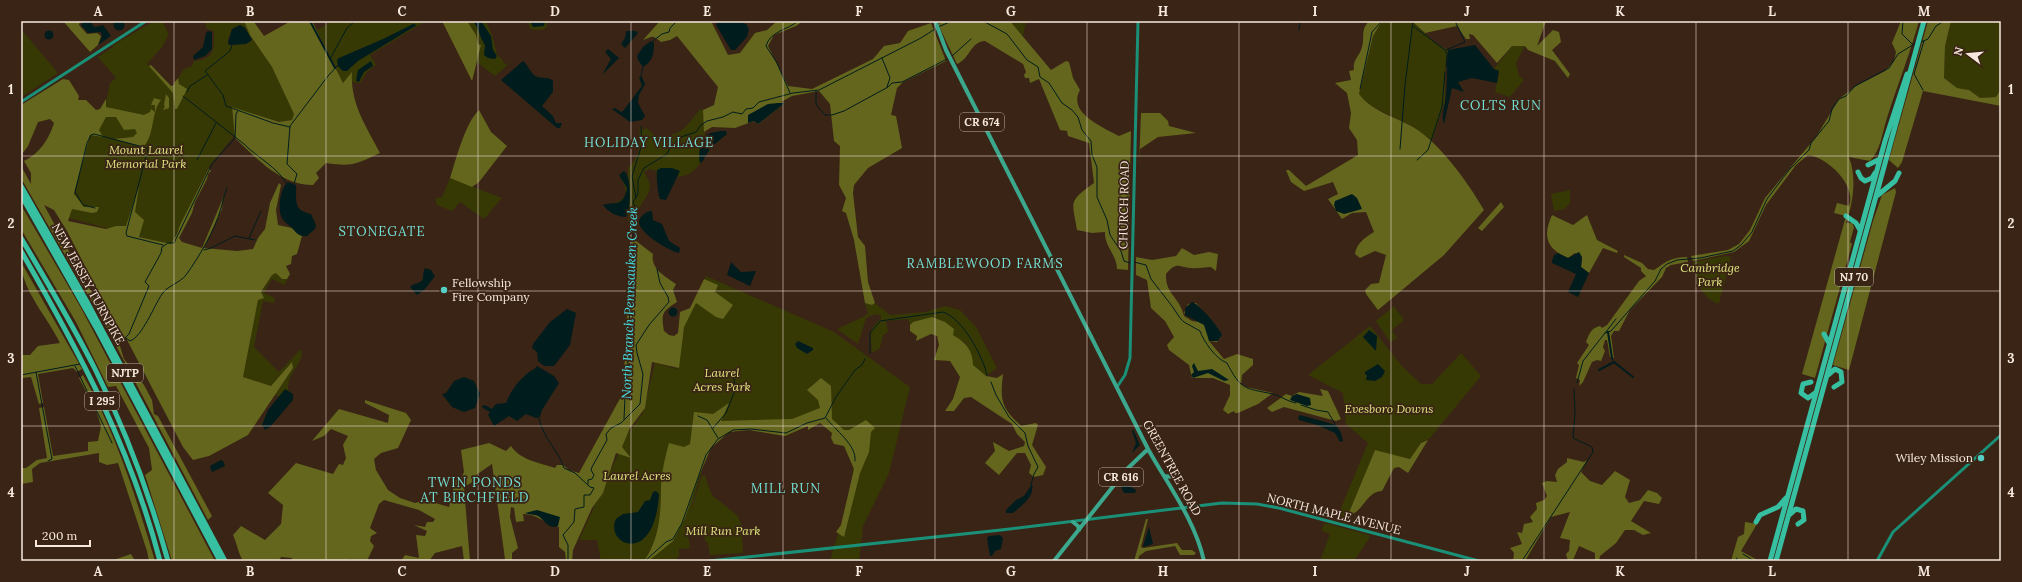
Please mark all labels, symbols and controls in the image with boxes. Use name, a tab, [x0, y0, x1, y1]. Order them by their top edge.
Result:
text: A	[94, 3, 103, 20]
text: B	[246, 3, 255, 20]
text: C	[398, 3, 407, 20]
text: D	[550, 3, 560, 20]
text: E	[703, 3, 711, 20]
text: F	[855, 3, 863, 20]
text: G	[1006, 3, 1016, 20]
text: H	[1158, 3, 1168, 20]
text: I	[1312, 3, 1318, 20]
text: J	[1464, 3, 1470, 20]
text: K	[1615, 3, 1625, 20]
text: L	[1768, 3, 1776, 20]
text: M	[1918, 3, 1931, 20]
north arrow	[1948, 34, 1988, 74]
text: N	[1950, 45, 1966, 57]
text: 1	[8, 81, 14, 98]
text: 1	[2008, 81, 2014, 98]
district label: COLTS RUN	[1460, 97, 1542, 114]
road number: CR 674	[960, 113, 1004, 131]
district label: HOLIDAY VILLAGE	[584, 134, 714, 151]
park label: Mount Laurel Memorial Park	[106, 142, 186, 171]
street label: CHURCH ROAD	[1115, 161, 1132, 249]
water label: North Branch Pennsauken Creek	[618, 206, 641, 399]
text: 2	[8, 215, 15, 232]
text: 2	[2008, 215, 2015, 232]
street label: NEW JERSEY TURNPIKE	[49, 220, 128, 347]
district label: STONEGATE	[338, 223, 426, 240]
district label: RAMBLEWOOD FARMS	[906, 255, 1064, 272]
park label: Cambridge Park	[1680, 260, 1740, 289]
road number: NJ 70	[1835, 268, 1873, 286]
place label: Fellowship Fire Company	[452, 275, 530, 304]
marker: Fellowship Fire Company	[439, 285, 449, 295]
text: 3	[7, 350, 15, 367]
text: 3	[2007, 350, 2015, 367]
road number: NJTP	[107, 364, 143, 382]
park label: Laurel Acres Park	[692, 365, 751, 394]
road number: I 295	[85, 392, 119, 410]
park label: Evesboro Downs	[1345, 401, 1433, 416]
street label: GREENTREE ROAD	[1140, 417, 1205, 518]
place label: Wiley Mission	[1896, 450, 1973, 465]
marker: Wiley Mission	[1976, 453, 1986, 463]
park label: Laurel Acres	[603, 468, 671, 483]
road number: CR 616	[1099, 468, 1143, 486]
district label: TWIN PONDS AT BIRCHFIELD	[419, 474, 530, 506]
district label: MILL RUN	[751, 480, 821, 497]
text: 4	[7, 484, 15, 501]
text: 4	[2007, 484, 2015, 501]
street label: NORTH MAPLE AVENUE	[1266, 490, 1403, 537]
scale bar	[36, 522, 90, 548]
park label: Mill Run Park	[685, 523, 761, 538]
text: 200 m	[42, 528, 78, 543]
text: A	[94, 563, 103, 580]
text: B	[246, 563, 255, 580]
text: C	[398, 563, 407, 580]
text: D	[550, 563, 560, 580]
text: E	[703, 563, 711, 580]
text: F	[855, 563, 863, 580]
text: G	[1006, 563, 1016, 580]
text: H	[1158, 563, 1168, 580]
text: I	[1312, 563, 1318, 580]
text: J	[1464, 563, 1470, 580]
text: K	[1615, 563, 1625, 580]
text: L	[1768, 563, 1776, 580]
text: M	[1918, 563, 1931, 580]

